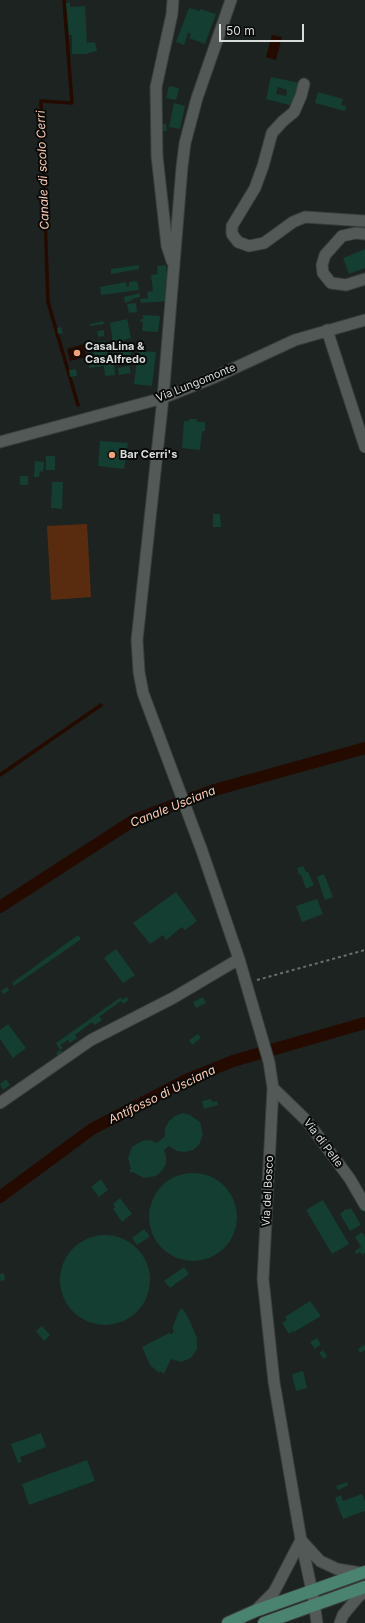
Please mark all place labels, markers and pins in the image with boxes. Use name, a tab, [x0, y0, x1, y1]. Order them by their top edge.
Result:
place label: CasaLina & CasAlfredo	[85, 340, 146, 366]
marker: CasaLina & CasAlfredo	[72, 348, 82, 358]
place label: Bar Cerri's	[120, 448, 177, 462]
marker: Bar Cerri's	[107, 450, 117, 460]

